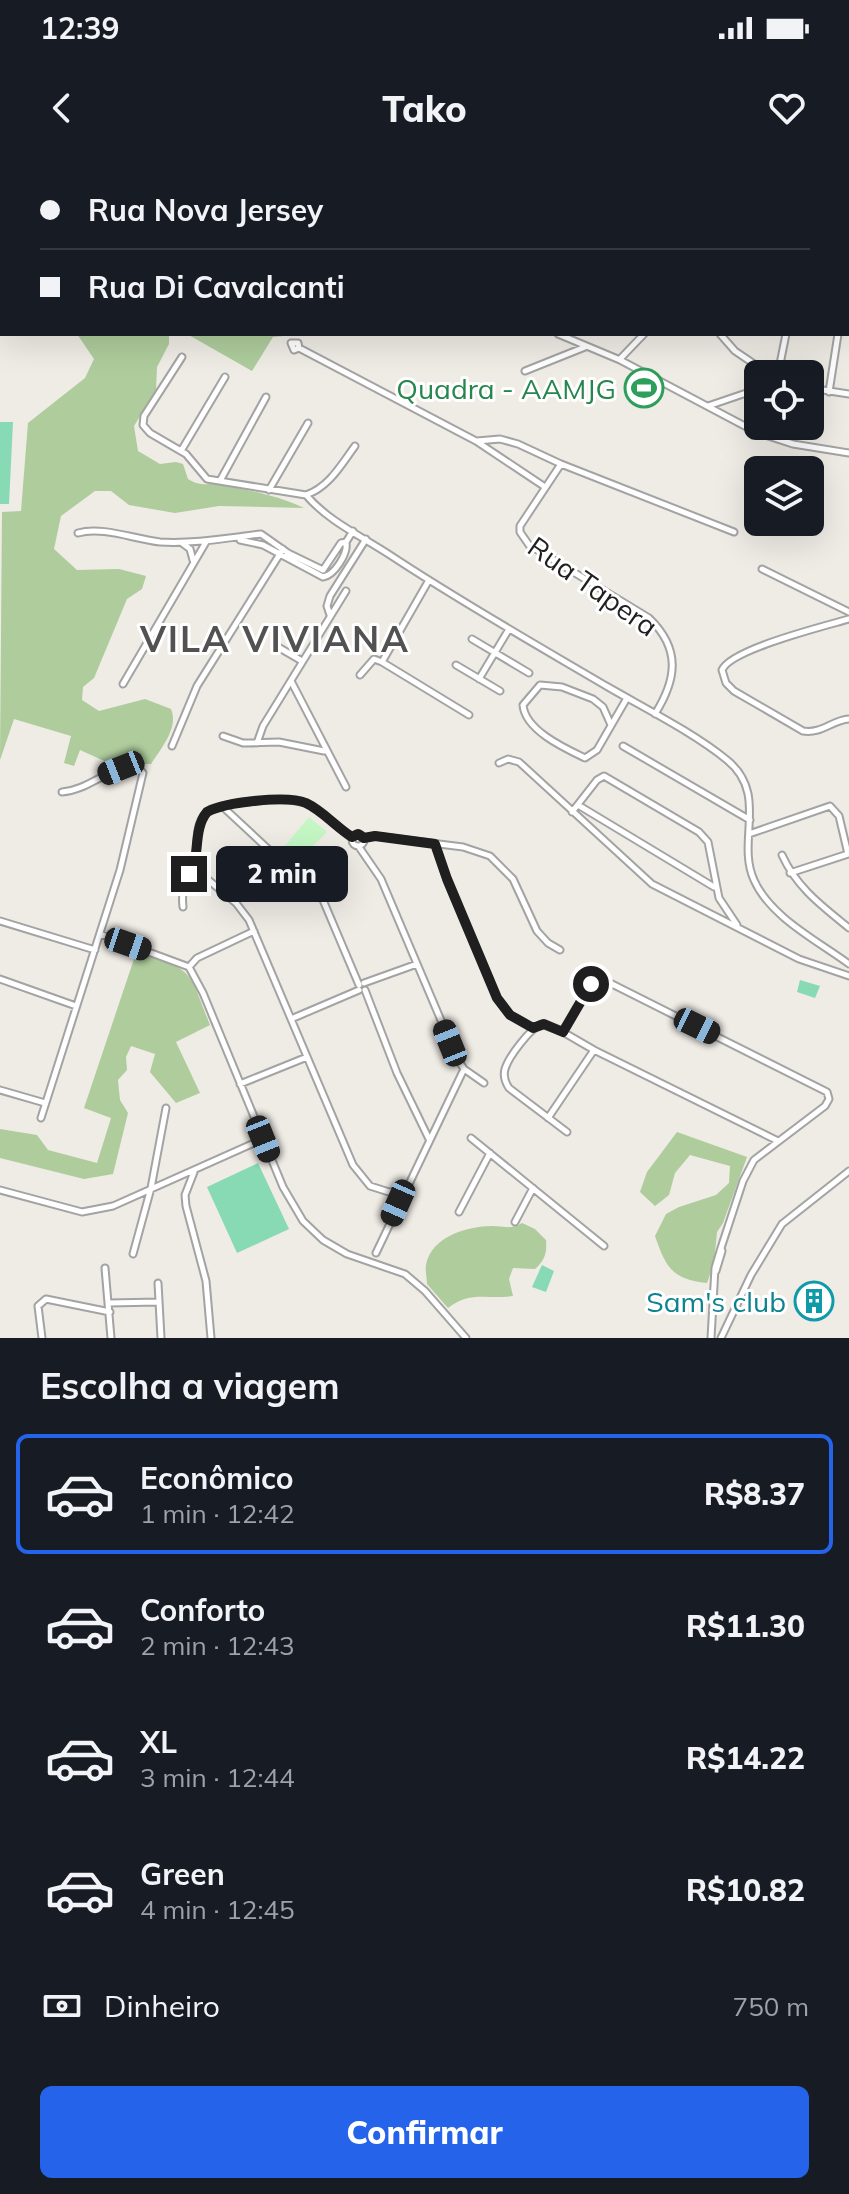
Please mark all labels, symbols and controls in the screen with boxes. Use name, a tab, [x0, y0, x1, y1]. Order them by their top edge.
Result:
text: 12:39	[40, 9, 119, 47]
icon: back	[40, 86, 84, 130]
text: Tako	[382, 86, 467, 131]
icon: heart	[765, 86, 809, 130]
text: Rua Nova Jersey	[88, 191, 323, 229]
text: Rua Di Cavalcanti	[88, 268, 345, 306]
map controls	[744, 360, 824, 536]
button: locate	[744, 360, 824, 440]
sports icon: Quadra - AAMJG	[623, 367, 665, 409]
place label: Quadra - AAMJG	[396, 371, 616, 406]
button: layers	[744, 456, 824, 536]
street label: Rua Tapera	[521, 529, 665, 643]
district label: VILA VIVIANA	[139, 616, 410, 661]
car	[94, 748, 148, 788]
callout: 2 min	[217, 846, 349, 902]
route end	[171, 856, 207, 892]
text: 2 min	[247, 857, 317, 890]
car	[101, 925, 155, 963]
route start	[573, 966, 609, 1002]
car	[670, 1005, 724, 1047]
car	[430, 1016, 470, 1070]
car	[243, 1112, 283, 1166]
car	[377, 1176, 419, 1230]
building icon: Sam's club	[793, 1280, 835, 1322]
place label: Sam's club	[646, 1284, 786, 1319]
text: Escolha a viagem	[40, 1363, 340, 1408]
icon: car	[44, 1458, 116, 1530]
text: Econômico	[140, 1459, 294, 1497]
text: R$8.37	[704, 1475, 805, 1513]
text: 1 min · 12:42	[140, 1497, 295, 1530]
icon: car	[44, 1590, 116, 1662]
text: Conforto	[140, 1591, 265, 1629]
text: R$11.30	[686, 1607, 805, 1645]
text: 2 min · 12:43	[140, 1629, 295, 1662]
icon: car	[44, 1722, 116, 1794]
text: XL	[140, 1723, 177, 1761]
text: R$14.22	[686, 1739, 805, 1777]
text: 3 min · 12:44	[140, 1761, 295, 1794]
icon: car	[44, 1854, 116, 1926]
text: Green	[140, 1855, 225, 1893]
text: R$10.82	[686, 1871, 805, 1909]
text: 4 min · 12:45	[140, 1893, 295, 1926]
icon: cash	[40, 1984, 84, 2028]
text: Dinheiro	[104, 1987, 220, 2025]
text: 750 m	[733, 1990, 809, 2023]
button: Confirmar	[40, 2086, 809, 2178]

